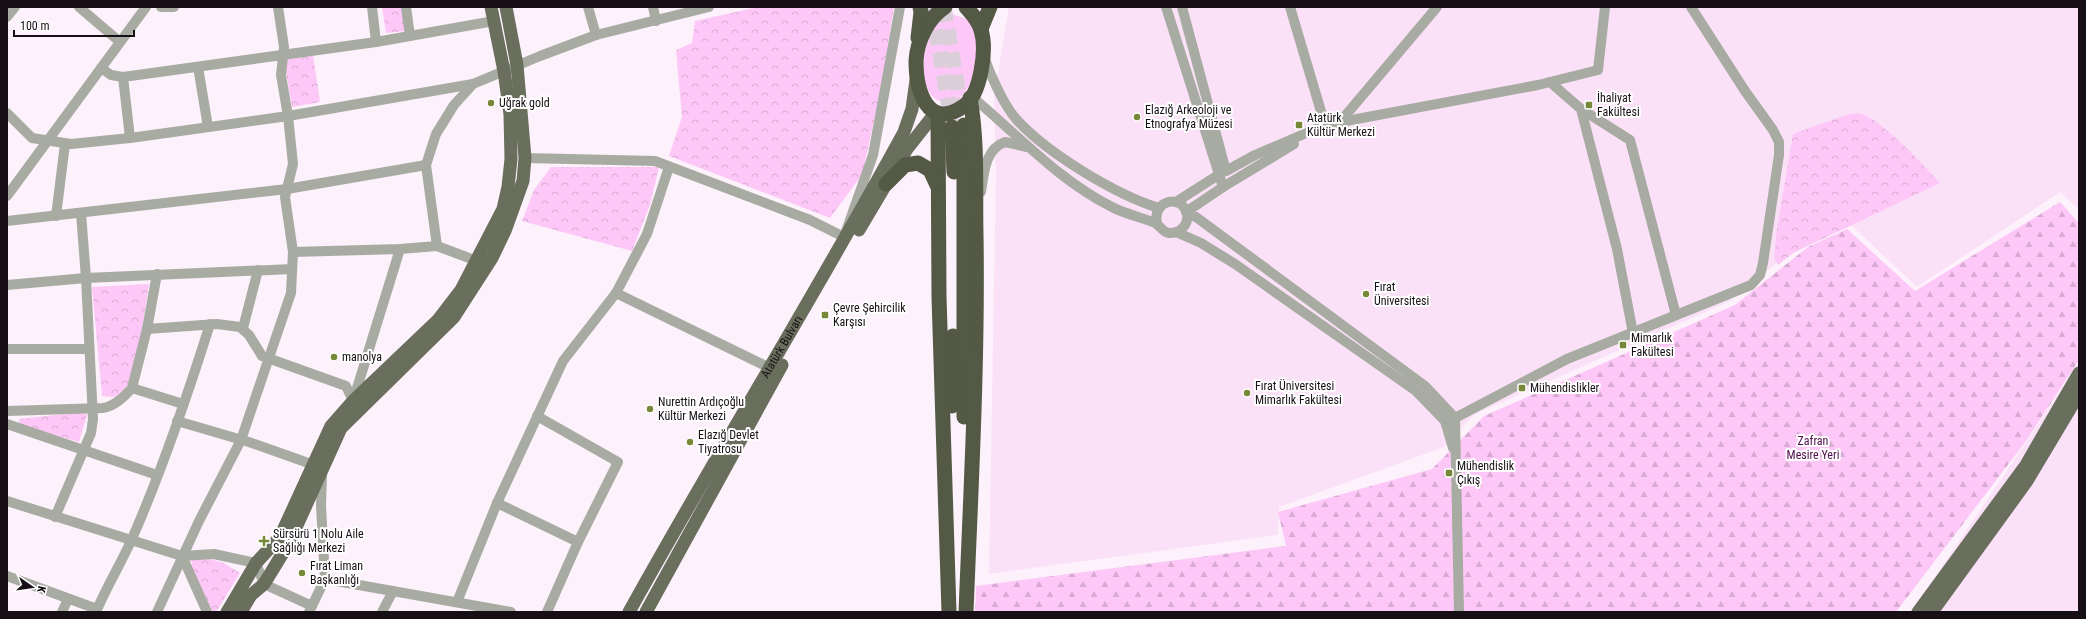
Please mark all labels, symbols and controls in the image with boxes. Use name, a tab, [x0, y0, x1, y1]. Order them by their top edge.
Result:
scale bar	[14, 12, 134, 38]
text: 100 m	[20, 19, 50, 33]
place label: İhaliyat Fakültesi	[1597, 90, 1640, 119]
place label: Uğrak gold	[499, 96, 550, 110]
marker: Uğrak gold	[486, 98, 496, 108]
marker: İhaliyat Fakültesi	[1584, 100, 1594, 110]
place label: Elazığ Arkeoloji ve Etnografya Müzesi	[1145, 103, 1233, 131]
place label: Atatürk Kültür Merkezi	[1307, 111, 1375, 139]
marker: Elazığ Arkeoloji ve Etnografya Müzesi	[1132, 112, 1142, 122]
marker: Atatürk Kültür Merkezi	[1294, 120, 1304, 130]
place label: Fırat Üniversitesi	[1374, 280, 1429, 308]
marker: Fırat Üniversitesi	[1361, 289, 1371, 299]
place label: Çevre Şehircilik Karşısı	[833, 301, 906, 329]
marker: Çevre Şehircilik Karşısı	[820, 310, 830, 320]
street label: Atatürk Bulvarı	[758, 313, 805, 381]
place label: Mimarlık Fakültesi	[1631, 331, 1674, 359]
marker: Mimarlık Fakültesi	[1618, 340, 1628, 350]
place label: manolya	[342, 350, 382, 364]
marker: manolya	[329, 352, 339, 362]
place label: Fırat Üniversitesi Mimarlık Fakültesi	[1255, 378, 1342, 407]
place label: Mühendislikler	[1530, 381, 1600, 395]
marker: Mühendislikler	[1517, 383, 1527, 393]
marker: Fırat Üniversitesi Mimarlık Fakültesi	[1242, 388, 1252, 398]
place label: Nurettin Ardıçoğlu Kültür Merkezi	[658, 395, 744, 423]
marker: Nurettin Ardıçoğlu Kültür Merkezi	[645, 404, 655, 414]
place label: Elazığ Devlet Tiyatrosu	[698, 428, 759, 456]
park label: Zafran Mesire Yeri	[1787, 434, 1839, 462]
marker: Elazığ Devlet Tiyatrosu	[685, 437, 695, 447]
place label: Mühendislik Çıkış	[1457, 459, 1515, 487]
marker: Mühendislik Çıkış	[1444, 468, 1454, 478]
place label: Sürsürü 1 Nolu Aile Sağlığı Merkezi	[273, 527, 364, 555]
marker: Sürsürü 1 Nolu Aile Sağlığı Merkezi	[258, 535, 270, 547]
place label: Fırat Liman Başkanlığı	[310, 559, 363, 587]
north arrow	[12, 567, 52, 607]
marker: Fırat Liman Başkanlığı	[297, 568, 307, 578]
text: K	[34, 585, 48, 594]

